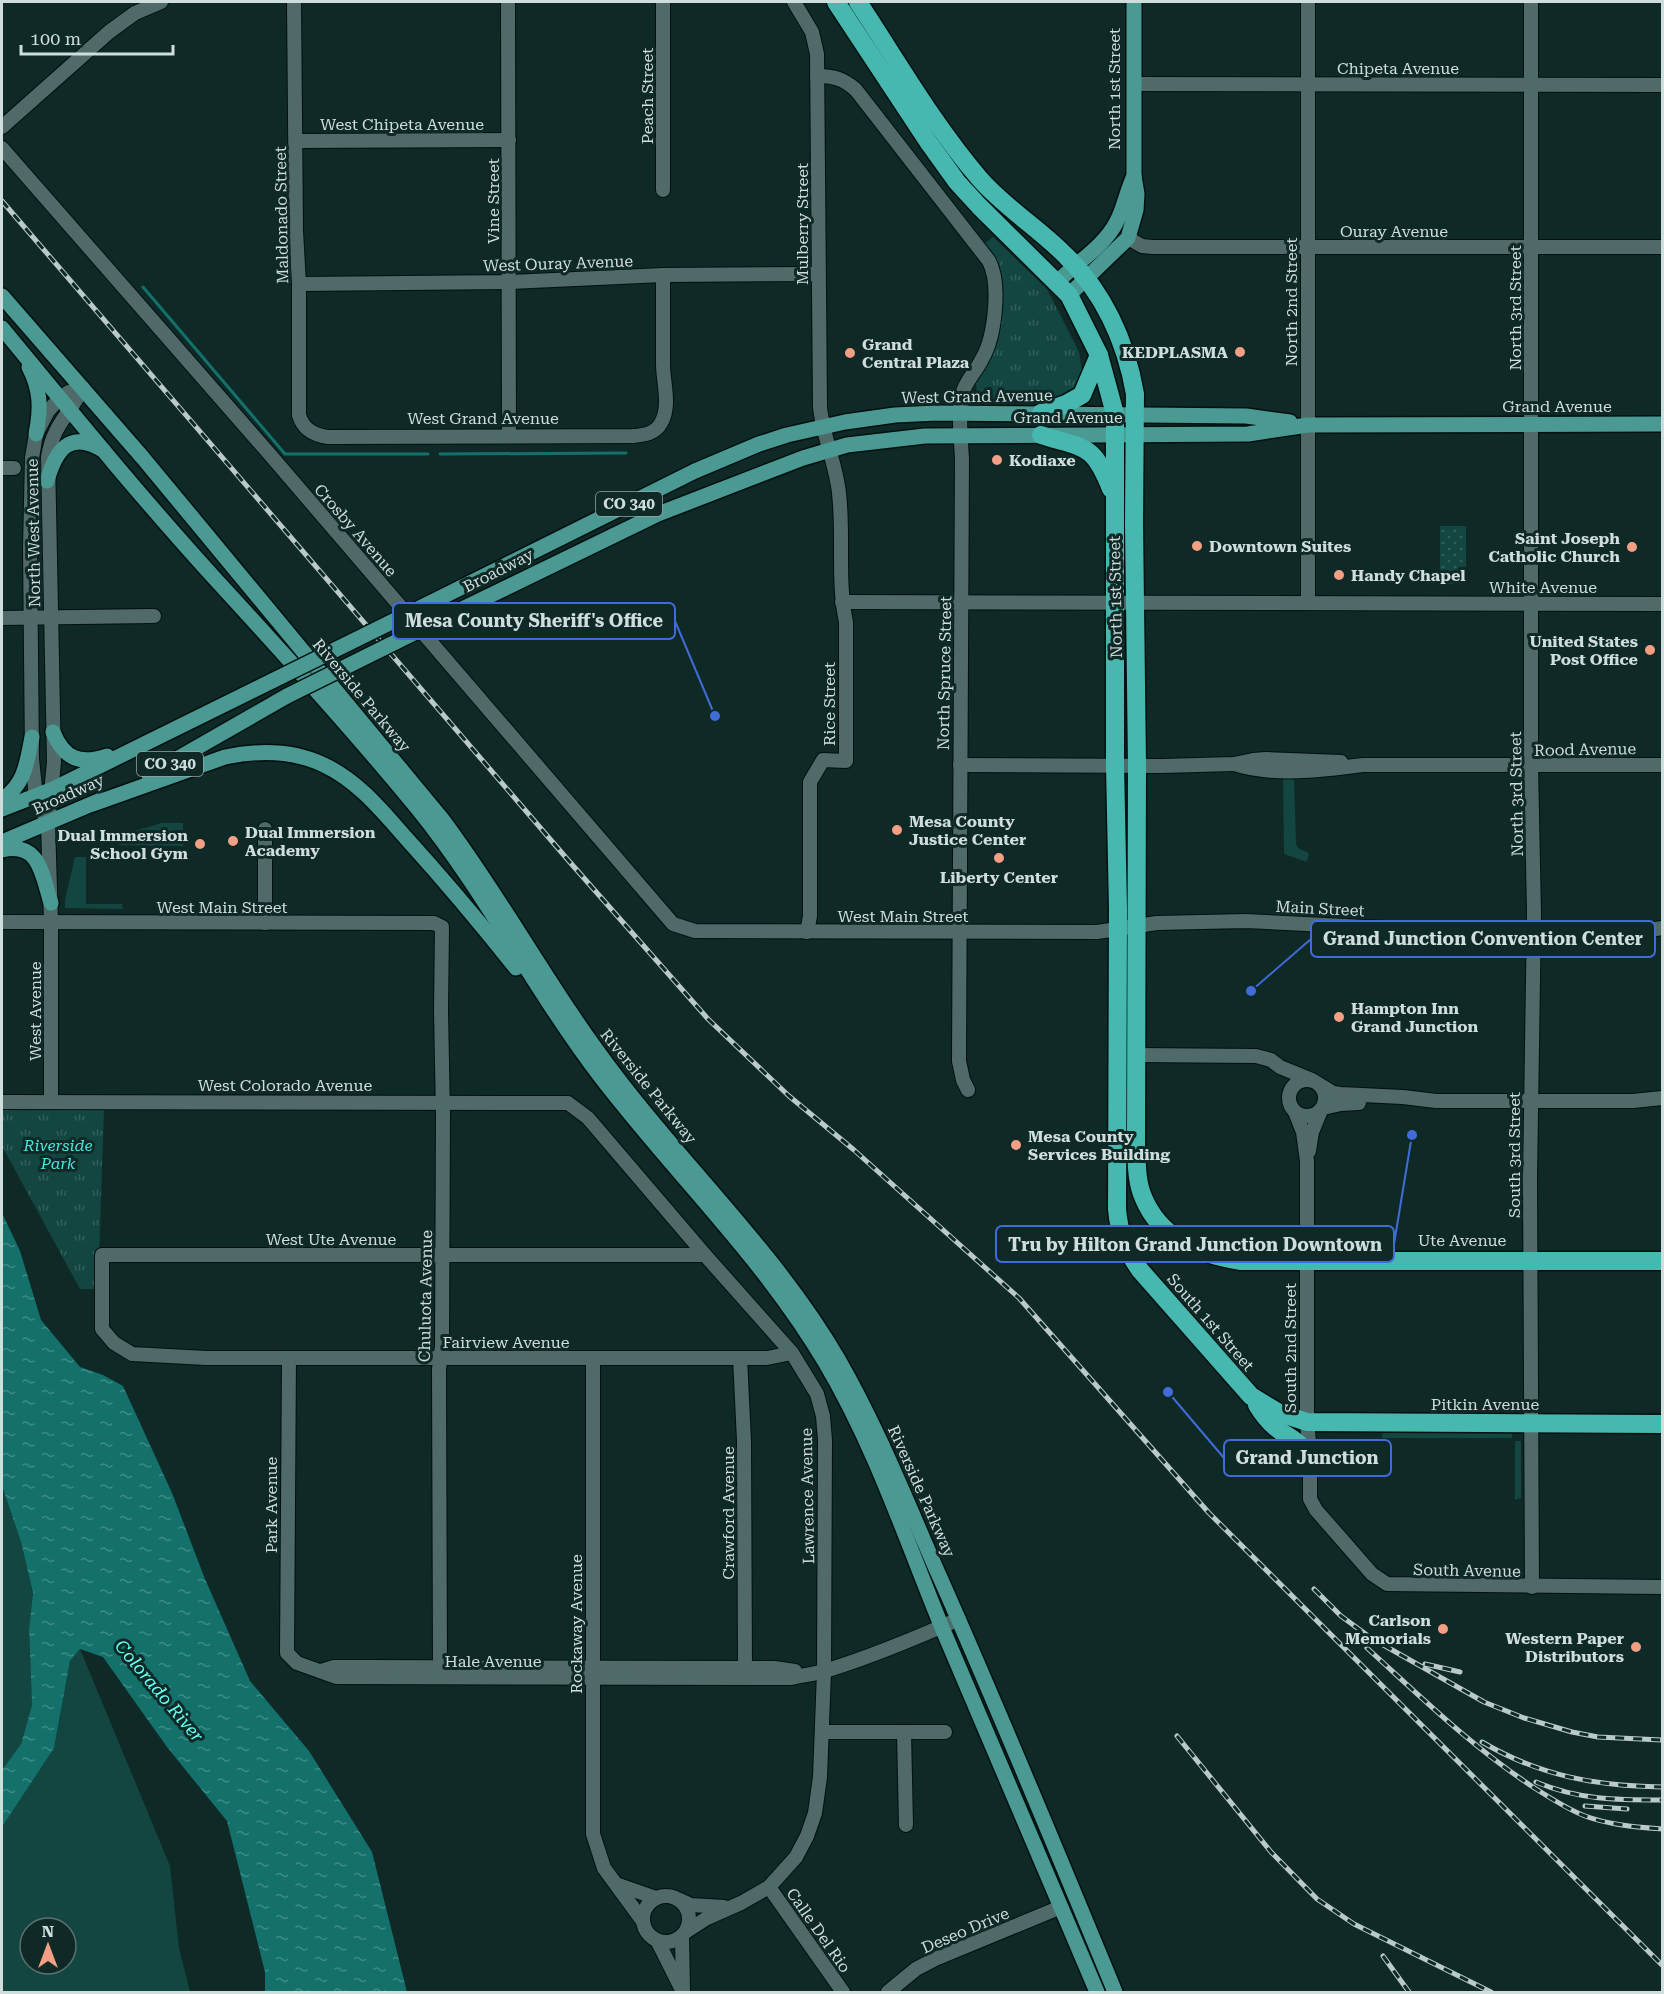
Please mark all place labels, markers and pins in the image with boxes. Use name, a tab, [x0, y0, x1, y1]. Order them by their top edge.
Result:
place label: Grand Central Plaza	[862, 335, 970, 372]
place label: KEDPLASMA	[1122, 343, 1228, 362]
marker: KEDPLASMA	[1233, 345, 1247, 359]
marker: Grand Central Plaza	[843, 346, 857, 360]
place label: Kodiaxe	[1009, 451, 1076, 470]
marker: Kodiaxe	[990, 453, 1004, 467]
place label: Saint Joseph Catholic Church	[1489, 529, 1620, 566]
place label: Downtown Suites	[1209, 537, 1351, 556]
marker: Downtown Suites	[1190, 539, 1204, 553]
marker: Saint Joseph Catholic Church	[1625, 540, 1639, 554]
place label: Handy Chapel	[1351, 566, 1466, 585]
marker: Handy Chapel	[1332, 568, 1346, 582]
callout: Mesa County Sheriff's Office	[393, 603, 675, 639]
place label: United States Post Office	[1530, 632, 1638, 669]
marker: United States Post Office	[1643, 643, 1657, 657]
place label: Mesa County Justice Center	[909, 812, 1026, 849]
place label: Dual Immersion Academy	[245, 823, 376, 860]
marker: Mesa County Justice Center	[890, 823, 904, 837]
place label: Dual Immersion School Gym	[57, 826, 189, 863]
marker: Dual Immersion Academy	[226, 834, 240, 848]
marker: Dual Immersion School Gym	[193, 837, 207, 851]
marker: Liberty Center	[992, 851, 1006, 865]
place label: Liberty Center	[940, 868, 1058, 887]
callout: Grand Junction Convention Center	[1311, 921, 1655, 957]
place label: Hampton Inn Grand Junction	[1351, 999, 1479, 1036]
marker: Hampton Inn Grand Junction	[1332, 1010, 1346, 1024]
place label: Mesa County Services Building	[1028, 1127, 1170, 1164]
marker: Mesa County Services Building	[1009, 1138, 1023, 1152]
callout: Tru by Hilton Grand Junction Downtown	[996, 1226, 1394, 1262]
callout: Grand Junction	[1224, 1440, 1391, 1476]
place label: Carlson Memorials	[1345, 1611, 1431, 1648]
marker: Carlson Memorials	[1436, 1622, 1450, 1636]
place label: Western Paper Distributors	[1505, 1629, 1624, 1666]
marker: Western Paper Distributors	[1629, 1640, 1643, 1654]

